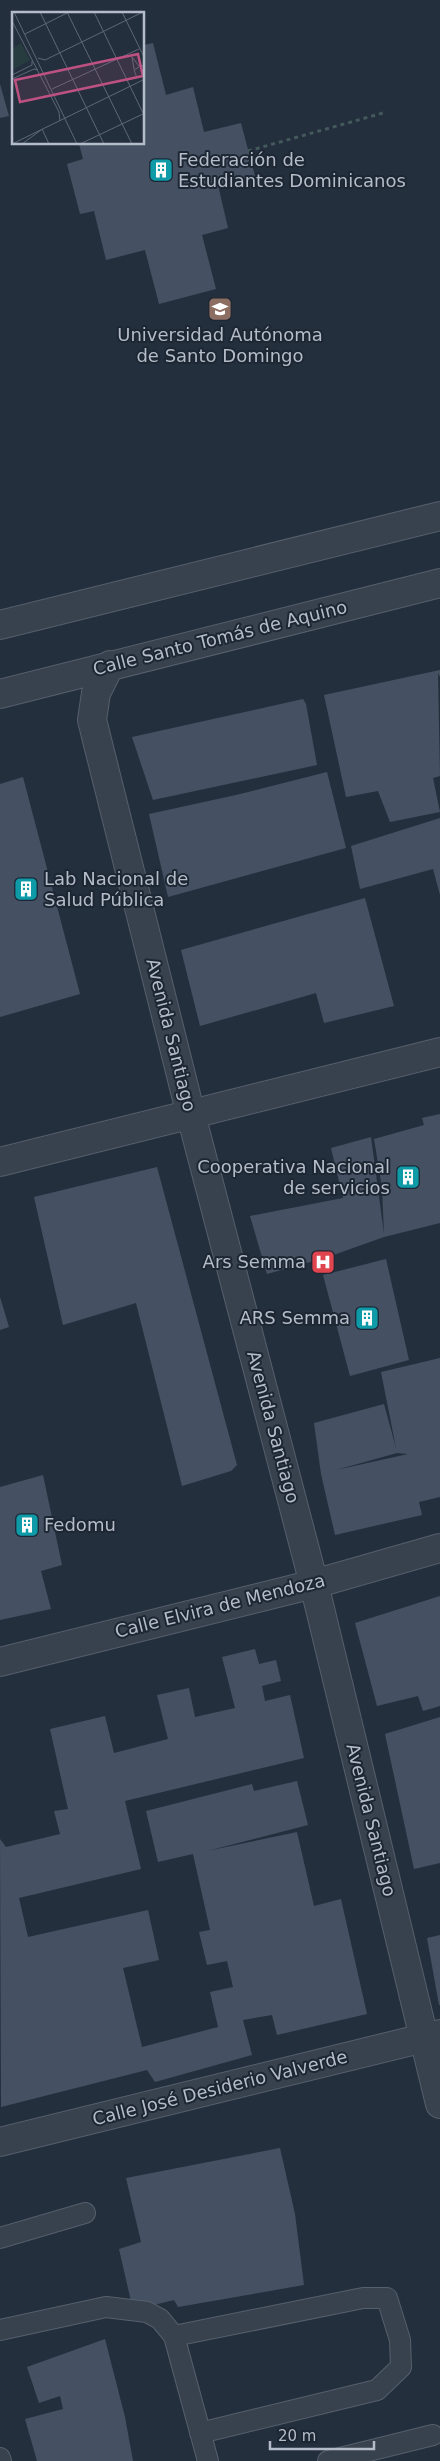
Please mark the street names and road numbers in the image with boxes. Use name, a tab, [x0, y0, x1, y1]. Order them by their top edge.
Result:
street label: Calle Santo Tomás de Aquino	[91, 596, 349, 679]
street label: Avenida Santiago	[142, 956, 201, 1114]
street label: Avenida Santiago	[243, 1348, 304, 1505]
street label: Calle Elvira de Mendoza	[113, 1569, 327, 1642]
street label: Avenida Santiago	[342, 1741, 401, 1899]
street label: Calle José Desiderio Valverde	[90, 2046, 350, 2129]

